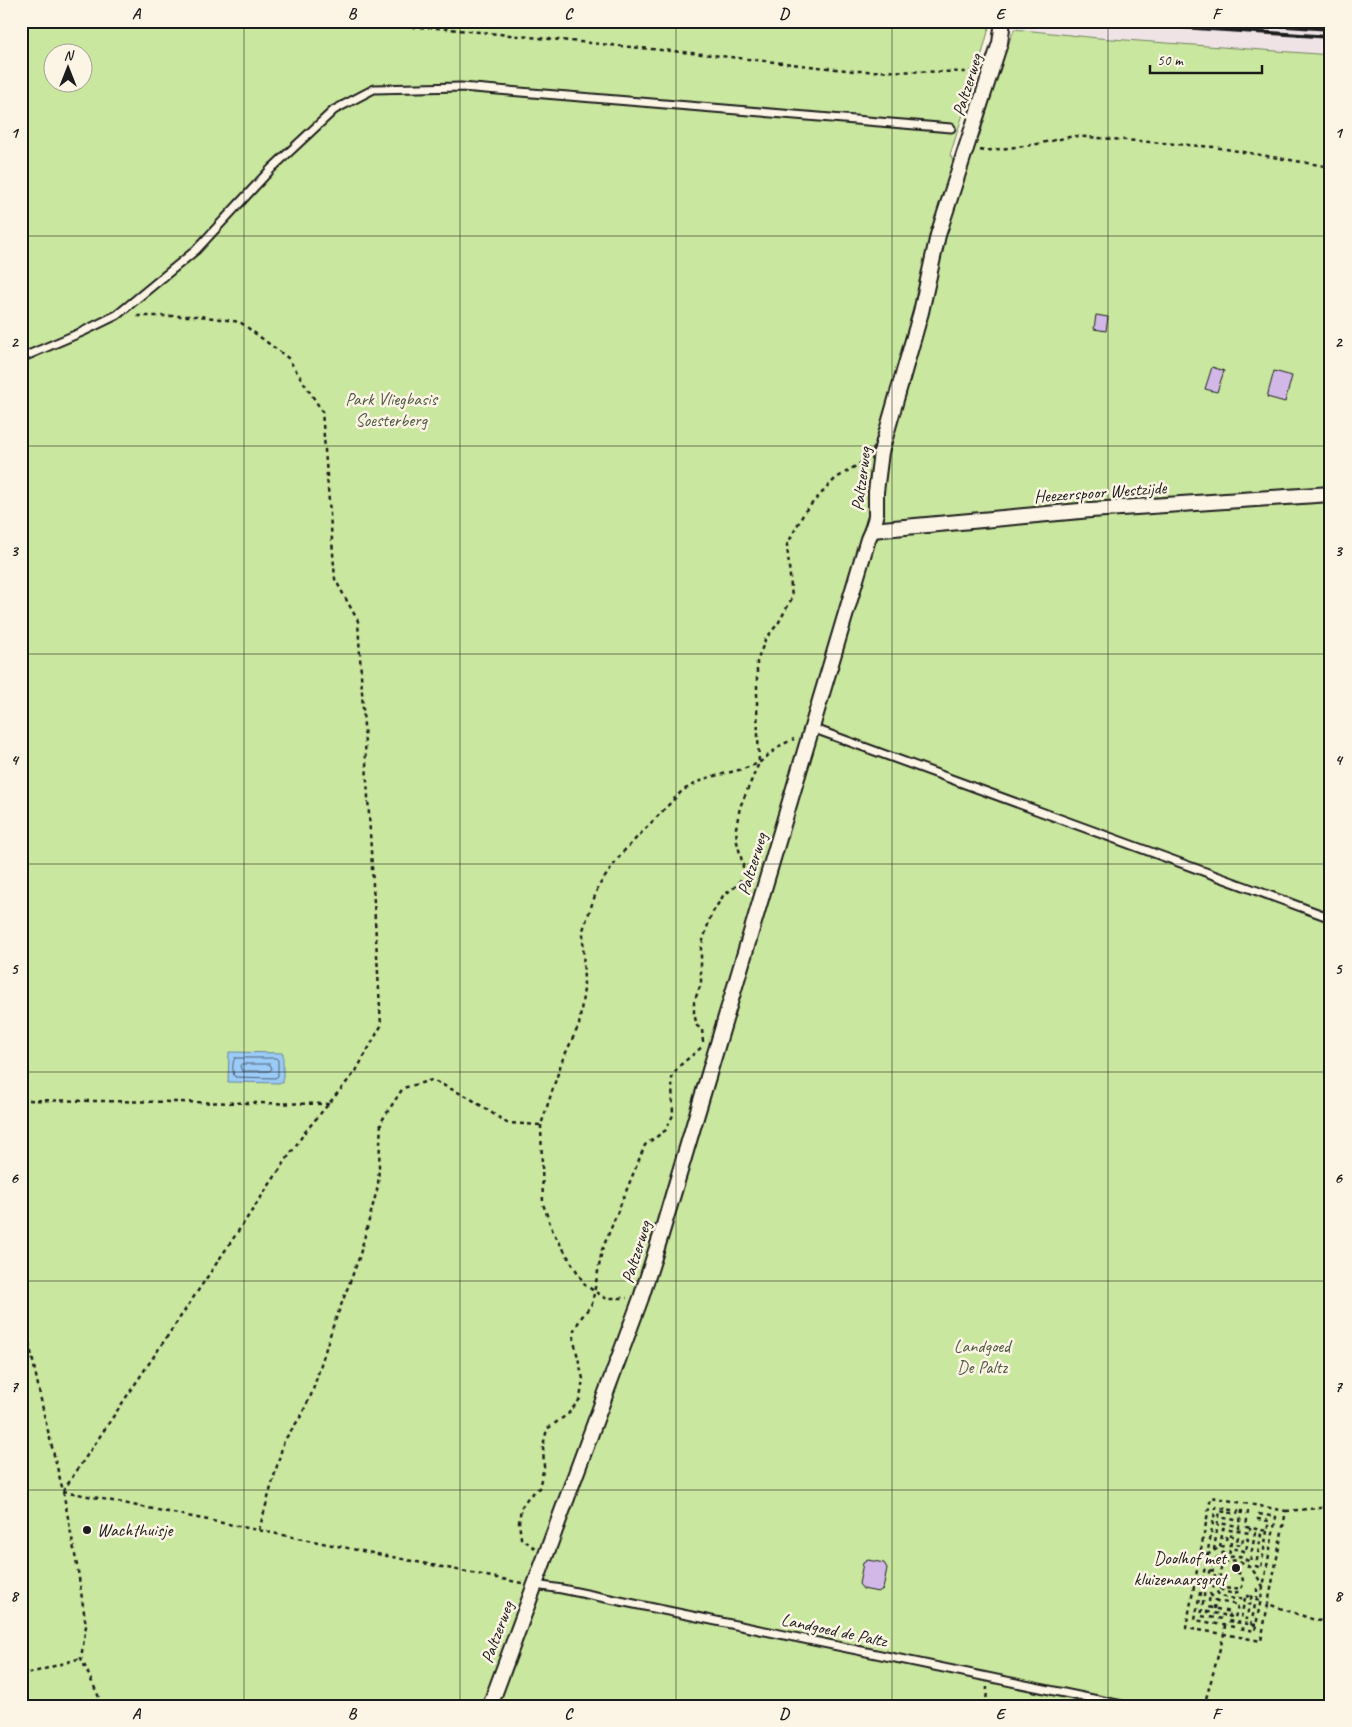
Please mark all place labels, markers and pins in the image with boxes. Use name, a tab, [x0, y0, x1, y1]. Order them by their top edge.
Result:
place label: Wachthuisje	[97, 1519, 174, 1541]
marker: Wachthuisje	[81, 1524, 93, 1536]
place label: Doolhof met kluizenaarsgrot	[1134, 1547, 1229, 1590]
marker: Doolhof met kluizenaarsgrot	[1230, 1562, 1242, 1574]

